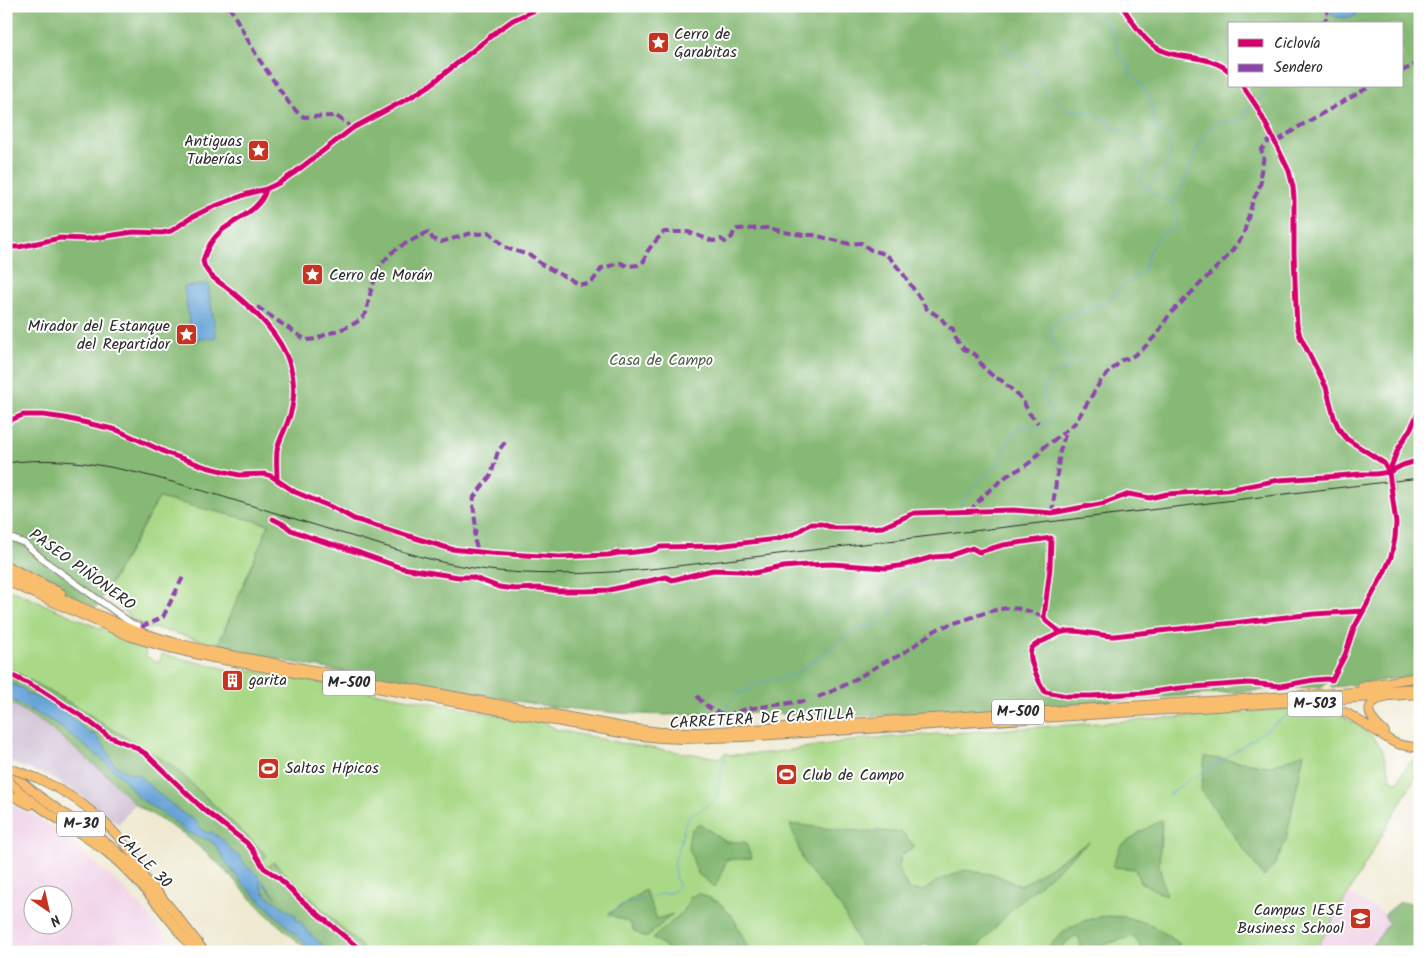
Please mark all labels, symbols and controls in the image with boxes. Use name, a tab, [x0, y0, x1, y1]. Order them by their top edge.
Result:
place label: Cerro de Garabitas	[674, 22, 737, 65]
legend	[1228, 22, 1404, 88]
place icon: Cerro de Garabitas	[646, 31, 670, 55]
text: Ciclovía	[1274, 32, 1321, 56]
text: Sendero	[1274, 56, 1323, 80]
place label: Antiguas Tuberías	[184, 129, 242, 172]
place icon: Antiguas Tuberías	[246, 138, 270, 162]
place icon: Cerro de Morán	[301, 263, 325, 287]
place label: Cerro de Morán	[329, 263, 433, 288]
place label: Mirador del Estanque del Repartidor	[27, 314, 172, 357]
place icon: Mirador del Estanque del Repartidor	[174, 323, 198, 347]
park label: Casa de Campo	[609, 348, 713, 373]
street label: PASEO PIÑONERO	[24, 523, 141, 617]
building icon: garita	[221, 668, 245, 692]
place label: garita	[248, 668, 287, 693]
road number: M-500	[323, 670, 375, 696]
road number: M-503	[1288, 692, 1342, 716]
road number: M-500	[992, 700, 1044, 724]
street label: CARRETERA DE CASTILLA	[669, 702, 855, 736]
sports icon: Saltos Hípicos	[257, 756, 281, 780]
place label: Saltos Hípicos	[285, 756, 379, 781]
sports icon: Club de Campo	[774, 763, 798, 787]
place label: Club de Campo	[802, 763, 904, 788]
road number: M-30	[57, 812, 105, 836]
street label: CALLE 30	[111, 828, 177, 894]
north arrow	[22, 886, 72, 936]
place label: Campus IESE Business School	[1237, 898, 1345, 941]
school or university icon: Campus IESE Business School	[1348, 907, 1372, 931]
text: N	[45, 908, 65, 932]

